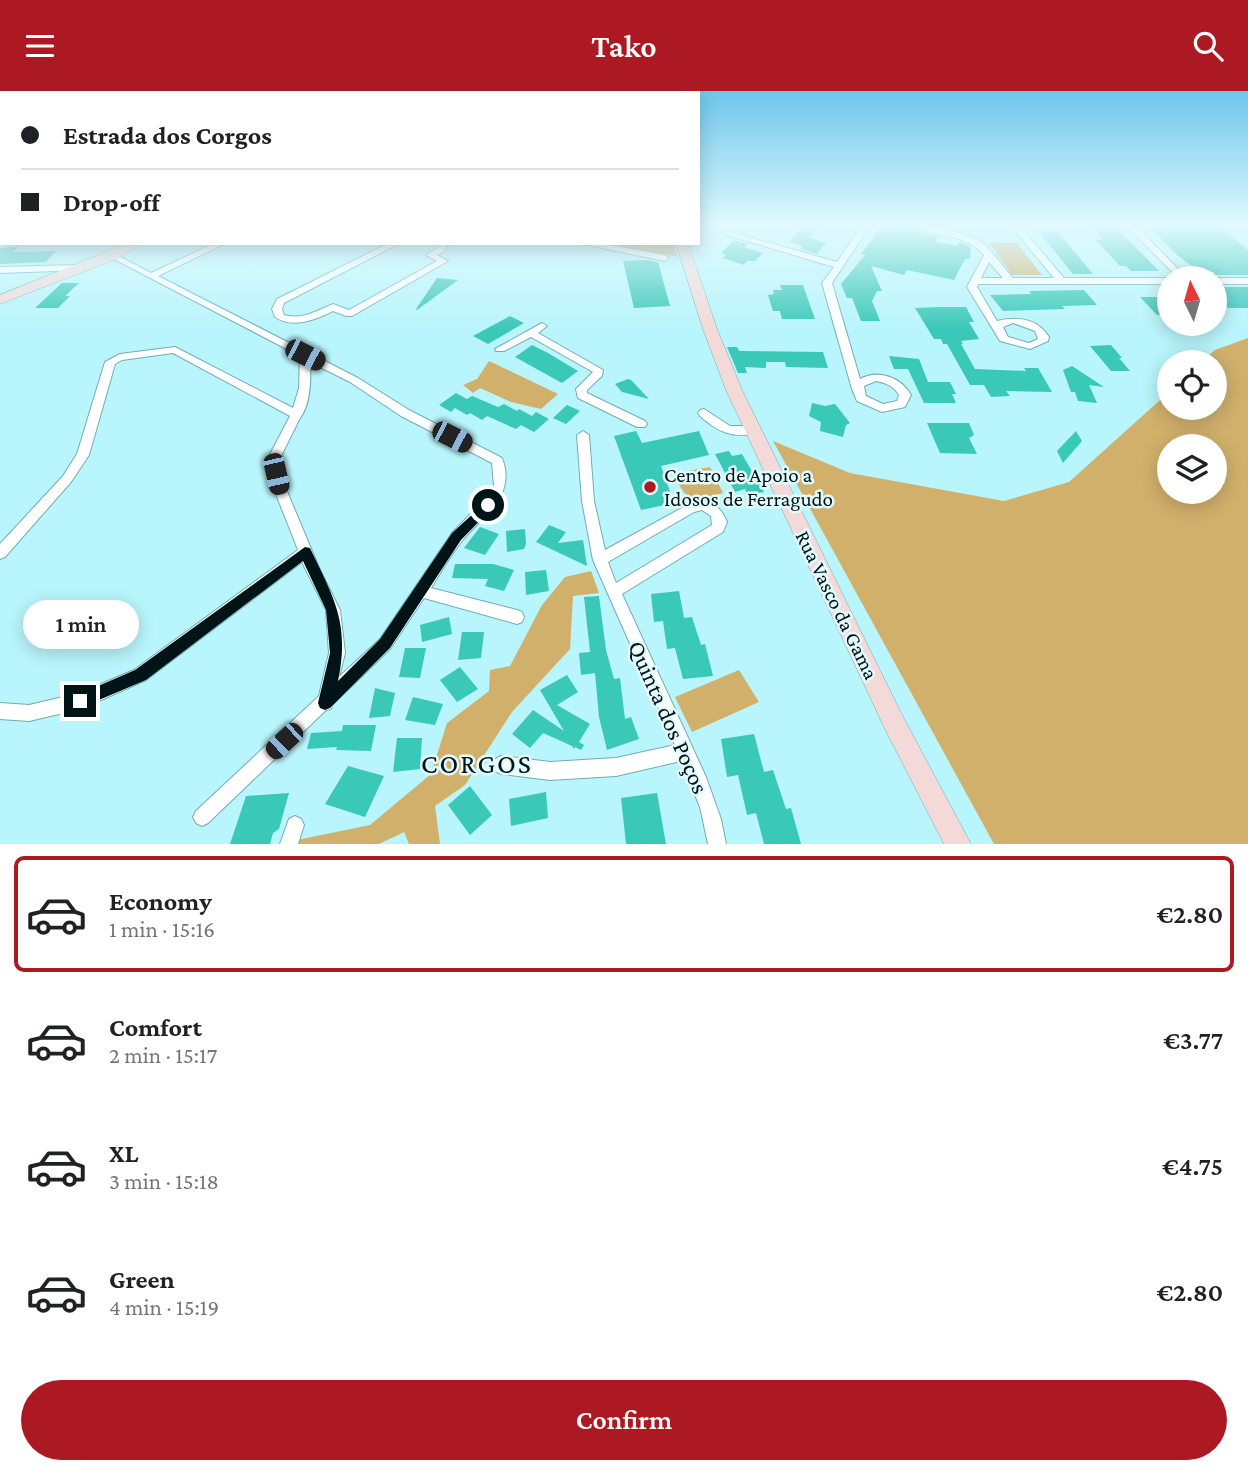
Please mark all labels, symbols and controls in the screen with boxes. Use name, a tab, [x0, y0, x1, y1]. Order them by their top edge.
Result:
icon: menu	[21, 27, 59, 65]
icon: search	[1189, 27, 1227, 65]
text: Tako	[591, 28, 657, 64]
text: Estrada dos Corgos	[63, 121, 272, 150]
text: Drop-off	[63, 188, 160, 217]
north arrow	[1157, 266, 1227, 336]
map controls	[1157, 266, 1227, 504]
car	[282, 336, 329, 374]
button: locate	[1157, 350, 1227, 420]
car	[429, 418, 476, 456]
button: layers	[1157, 434, 1227, 504]
car	[262, 451, 291, 497]
place label: Centro de Apoio a Idosos de Ferragudo	[664, 463, 833, 511]
marker: Centro de Apoio a Idosos de Ferragudo	[642, 479, 658, 495]
route start	[472, 489, 504, 521]
street label: Rua Vasco da Gama	[791, 527, 884, 684]
callout: 1 min	[22, 599, 138, 649]
text: 1 min	[55, 611, 107, 637]
street label: Quinta dos Poços	[623, 636, 715, 798]
route end	[64, 685, 96, 717]
car	[262, 719, 307, 763]
district label: CORGOS	[421, 748, 533, 779]
icon: car	[25, 883, 88, 946]
text: Economy	[109, 887, 212, 916]
text: €2.80	[1156, 900, 1223, 929]
text: 1 min · 15:16	[109, 916, 215, 942]
icon: car	[25, 1009, 88, 1072]
text: Comfort	[109, 1013, 202, 1042]
text: €3.77	[1163, 1026, 1223, 1055]
text: 2 min · 15:17	[109, 1042, 217, 1068]
icon: car	[25, 1135, 88, 1198]
text: XL	[109, 1139, 138, 1168]
text: €4.75	[1162, 1152, 1223, 1181]
text: 3 min · 15:18	[109, 1168, 219, 1194]
icon: car	[25, 1261, 88, 1324]
text: Green	[109, 1265, 175, 1294]
text: €2.80	[1156, 1278, 1223, 1307]
text: 4 min · 15:19	[109, 1294, 219, 1320]
button: Confirm	[21, 1380, 1227, 1460]

